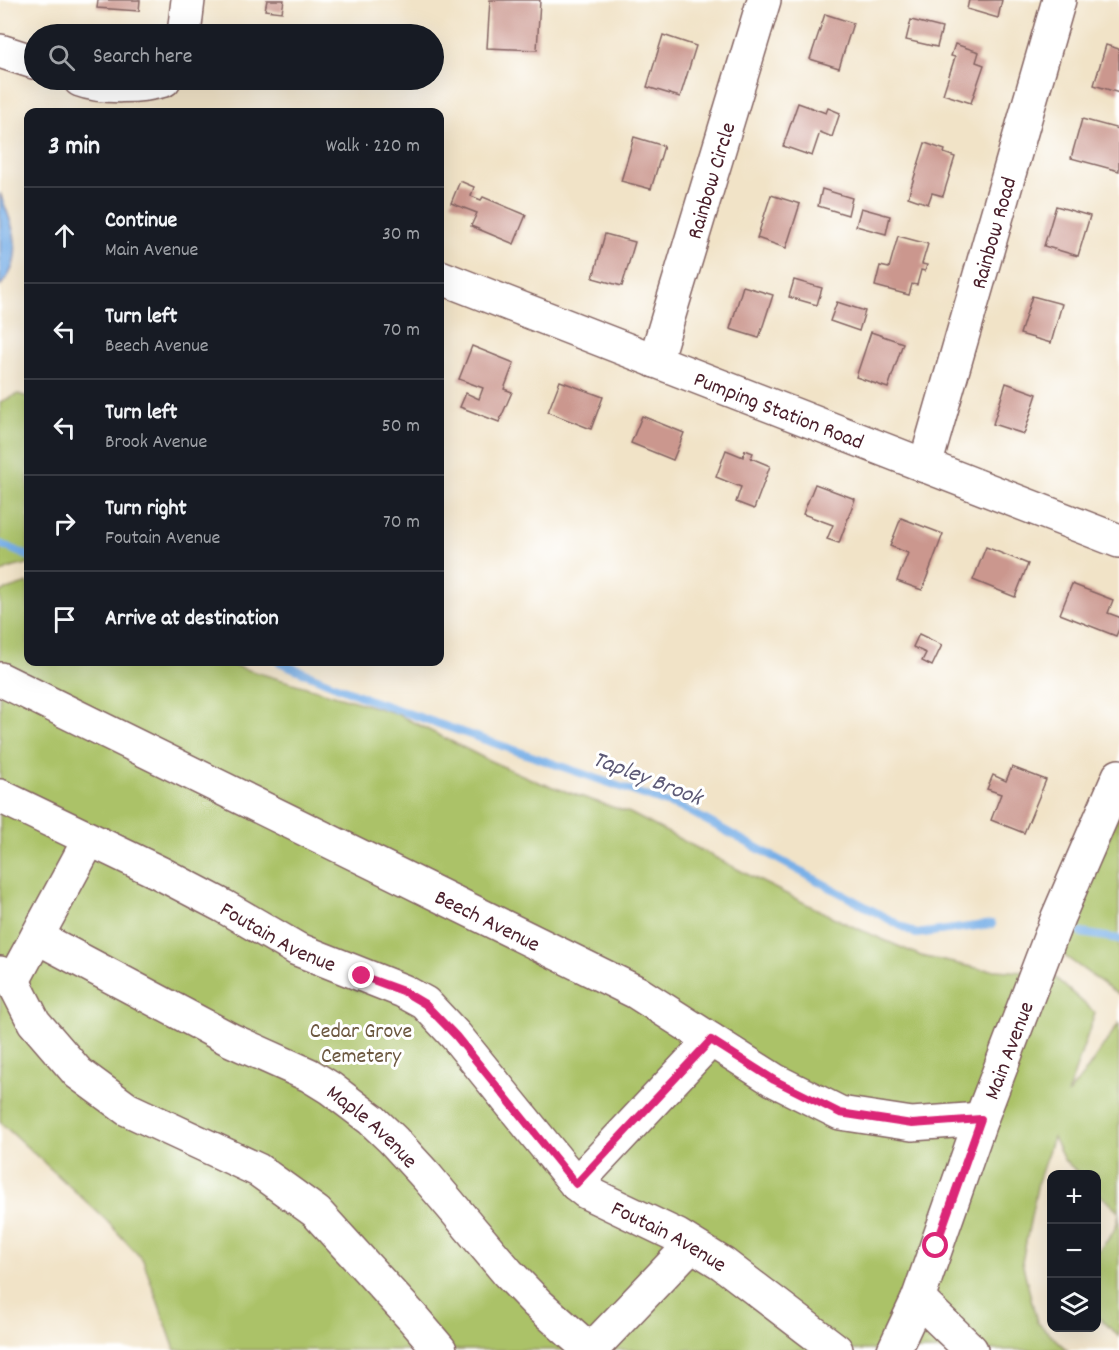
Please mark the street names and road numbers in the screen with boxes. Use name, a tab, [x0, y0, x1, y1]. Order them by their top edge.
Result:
street label: Rainbow Circle	[681, 119, 745, 243]
street label: Rainbow Road	[965, 174, 1026, 293]
street label: Pumping Station Road	[688, 365, 868, 459]
street label: Beech Avenue	[429, 883, 545, 961]
street label: Foutain Avenue	[213, 896, 340, 982]
street label: Main Avenue	[978, 998, 1043, 1105]
street label: Maple Avenue	[319, 1079, 424, 1177]
street label: Foutain Avenue	[605, 1194, 732, 1281]

